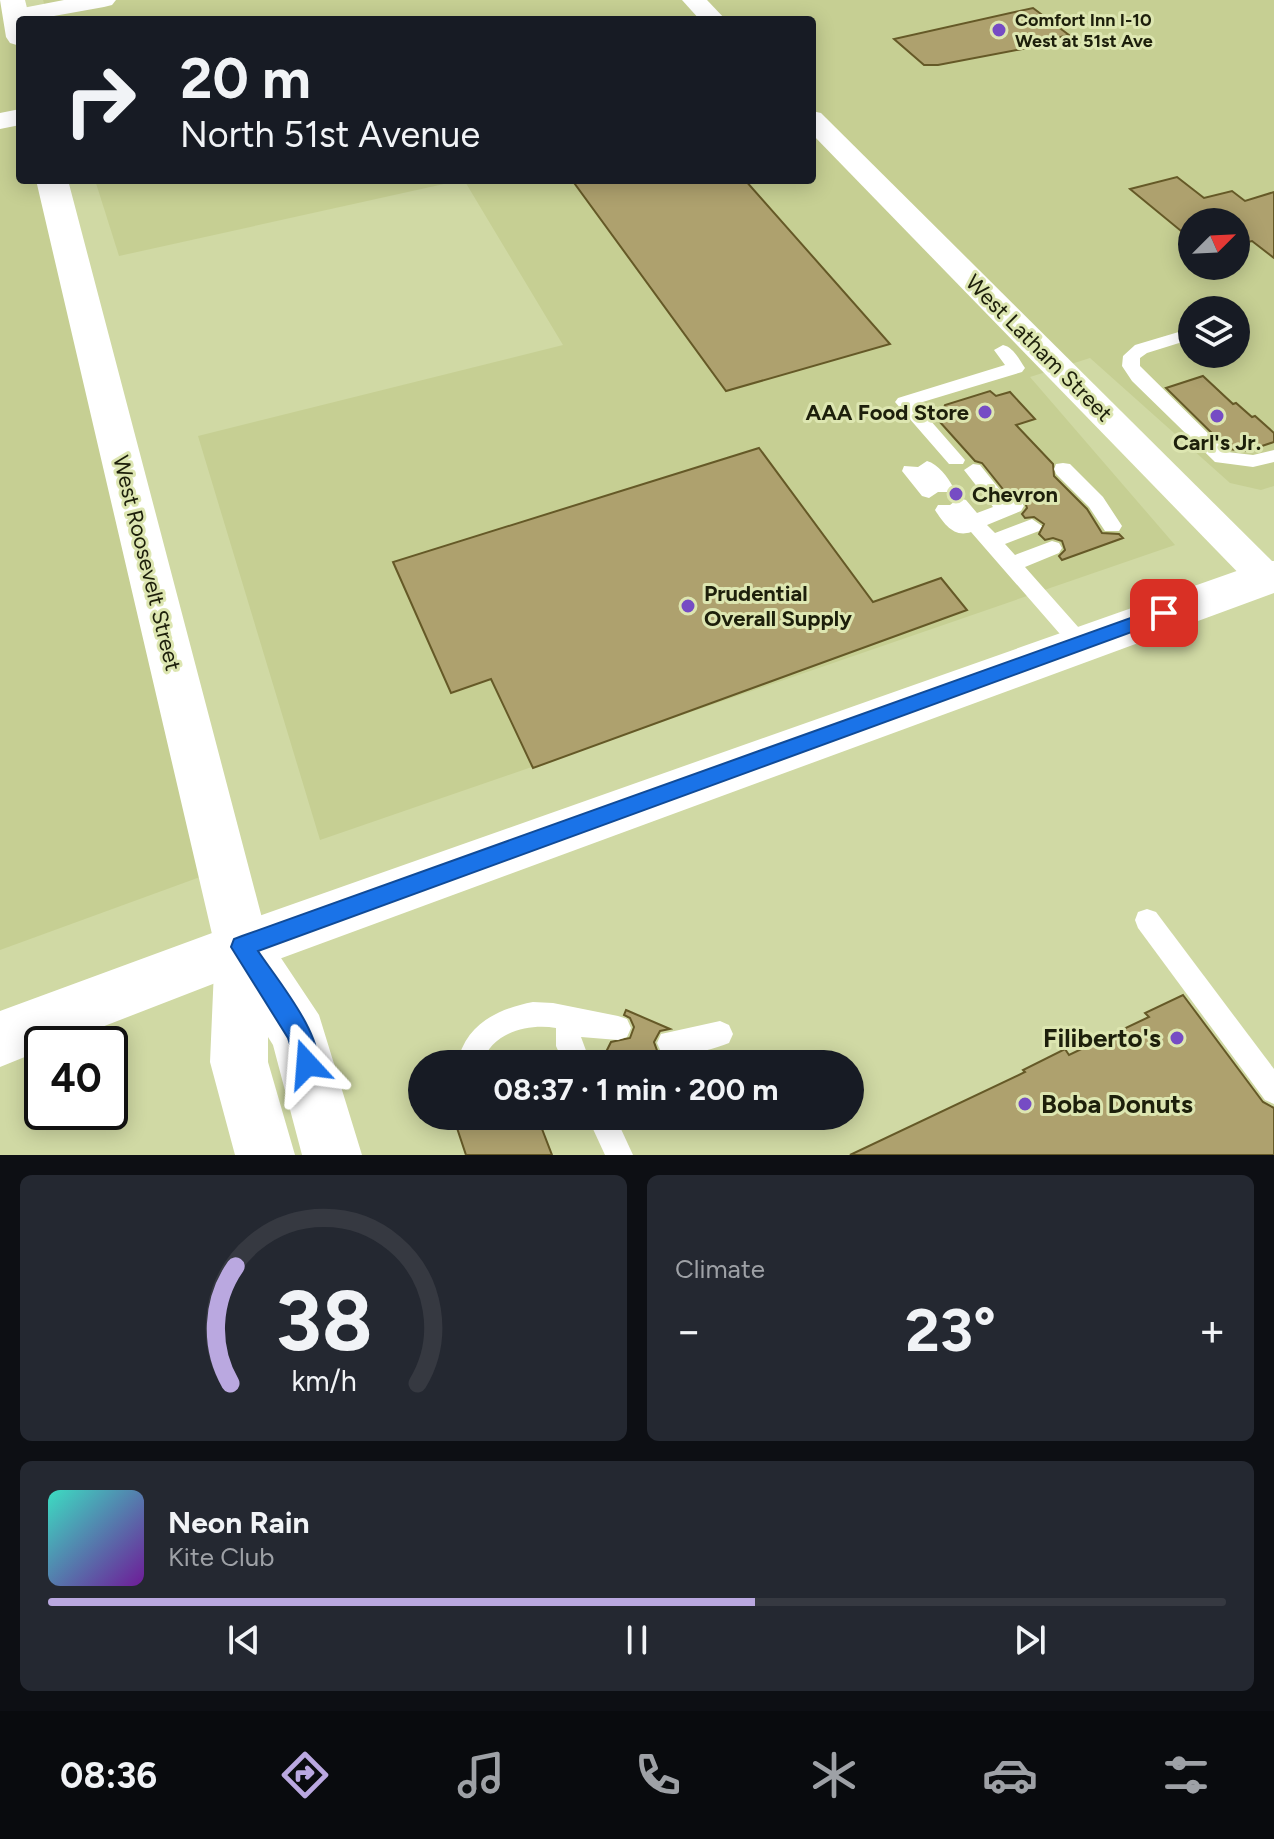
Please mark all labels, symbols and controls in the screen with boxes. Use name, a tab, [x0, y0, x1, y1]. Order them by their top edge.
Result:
place label: Comfort Inn I-10 West at 51st Ave	[1015, 9, 1153, 52]
marker: Comfort Inn I-10 West at 51st Ave	[990, 21, 1008, 39]
text: 20 m	[180, 45, 311, 112]
icon: right	[48, 48, 152, 152]
text: North 51st Avenue	[180, 113, 480, 156]
north arrow	[1178, 208, 1250, 280]
map controls	[1178, 208, 1250, 368]
street label: West Latham Street	[960, 269, 1118, 427]
button: layers	[1178, 296, 1250, 368]
place label: AAA Food Store	[805, 399, 969, 426]
marker: AAA Food Store	[976, 403, 994, 421]
marker: Carl's Jr.	[1208, 407, 1226, 425]
place label: Carl's Jr.	[1173, 429, 1261, 456]
street label: West Roosevelt Street	[107, 453, 187, 673]
place label: Chevron	[972, 481, 1058, 508]
marker: Chevron	[947, 485, 965, 503]
pin	[1130, 579, 1198, 647]
place label: Prudential Overall Supply	[704, 580, 852, 632]
icon: arrive	[1142, 591, 1186, 635]
marker: Prudential Overall Supply	[679, 597, 697, 615]
position arrow	[265, 1022, 349, 1106]
place label: Filiberto's	[1043, 1022, 1161, 1054]
speed limit sign: 40	[24, 1026, 128, 1130]
marker: Filiberto's	[1168, 1029, 1186, 1047]
text: 08:37 · 1 min · 200 m	[494, 1071, 778, 1108]
place label: Boba Donuts	[1041, 1088, 1193, 1120]
marker: Boba Donuts	[1016, 1095, 1034, 1113]
text: Climate	[675, 1253, 765, 1285]
text: 38	[275, 1271, 372, 1371]
text: 23°	[905, 1294, 996, 1366]
text: −	[675, 1304, 702, 1357]
text: +	[1199, 1304, 1226, 1357]
text: km/h	[291, 1364, 356, 1398]
text: Neon Rain	[168, 1504, 310, 1541]
text: Kite Club	[168, 1541, 274, 1573]
icon: previous	[222, 1618, 266, 1662]
icon: pause	[615, 1618, 659, 1662]
icon: next	[1008, 1618, 1052, 1662]
icon: directions	[277, 1747, 333, 1803]
icon: music	[453, 1747, 509, 1803]
icon: phone	[630, 1747, 686, 1803]
icon: climate	[806, 1747, 862, 1803]
icon: car	[982, 1747, 1038, 1803]
icon: filters	[1158, 1747, 1214, 1803]
text: 08:36	[60, 1754, 157, 1797]

